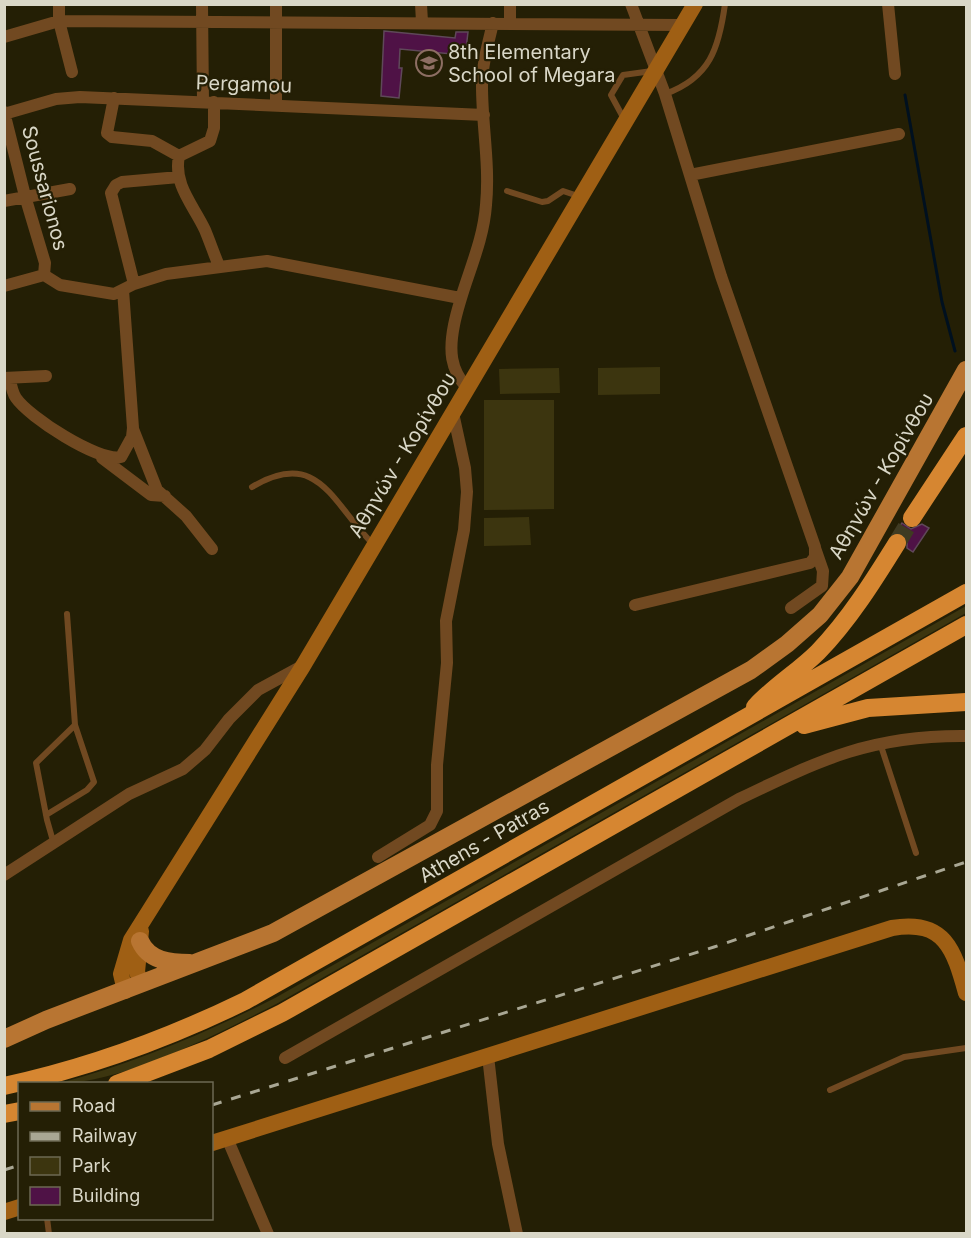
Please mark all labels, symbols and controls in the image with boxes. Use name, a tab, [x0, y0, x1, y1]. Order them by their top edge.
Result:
place label: 8th Elementary School of Megara	[448, 40, 616, 87]
school or university icon: 8th Elementary School of Megara	[414, 48, 444, 78]
street label: Pergamou	[195, 70, 293, 98]
street label: Soussarionos	[17, 123, 73, 253]
street label: Αθηνών - Κορίνθου	[343, 368, 461, 542]
street label: Αθηνών - Κορίνθου	[823, 388, 939, 564]
street label: Athens - Patras	[415, 794, 553, 888]
legend	[18, 1082, 213, 1220]
text: Road	[72, 1095, 115, 1116]
text: Railway	[72, 1125, 137, 1146]
text: Park	[72, 1155, 111, 1176]
text: Building	[72, 1185, 140, 1206]

